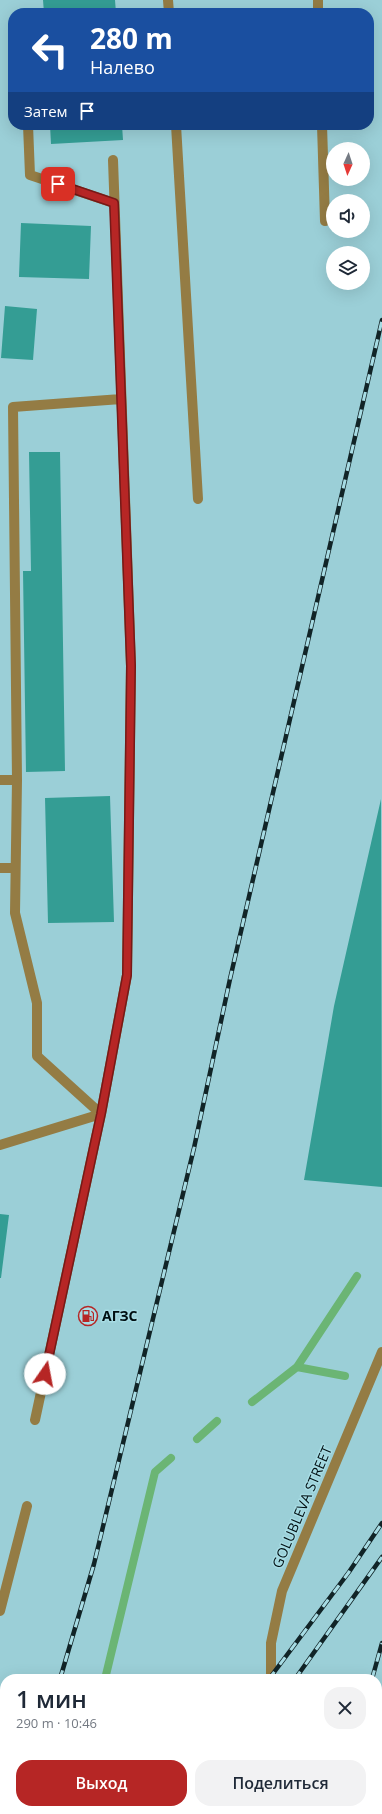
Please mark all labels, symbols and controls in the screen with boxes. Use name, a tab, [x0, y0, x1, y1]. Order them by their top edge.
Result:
text: 280 m	[90, 19, 173, 57]
icon: left	[24, 24, 76, 76]
text: Налево	[90, 55, 155, 79]
icon: arrive	[76, 100, 98, 122]
text: Затем	[24, 101, 68, 121]
north arrow	[326, 142, 370, 186]
map controls	[326, 142, 370, 290]
pin	[41, 167, 75, 201]
icon: arrive	[47, 173, 69, 195]
button: sound	[326, 194, 370, 238]
button: layers	[326, 246, 370, 290]
fuel station icon: АГЗС	[77, 1305, 99, 1327]
place label: АГЗС	[102, 1306, 138, 1325]
position arrow	[24, 1353, 66, 1395]
street label: GOLUBLEVA STREET	[267, 1443, 336, 1571]
text: 1 мин	[16, 1682, 87, 1715]
button: close	[324, 1687, 366, 1729]
text: 290 m · 10:46	[16, 1714, 97, 1732]
button: Выход	[16, 1760, 187, 1806]
button: Поделиться	[195, 1760, 366, 1806]

